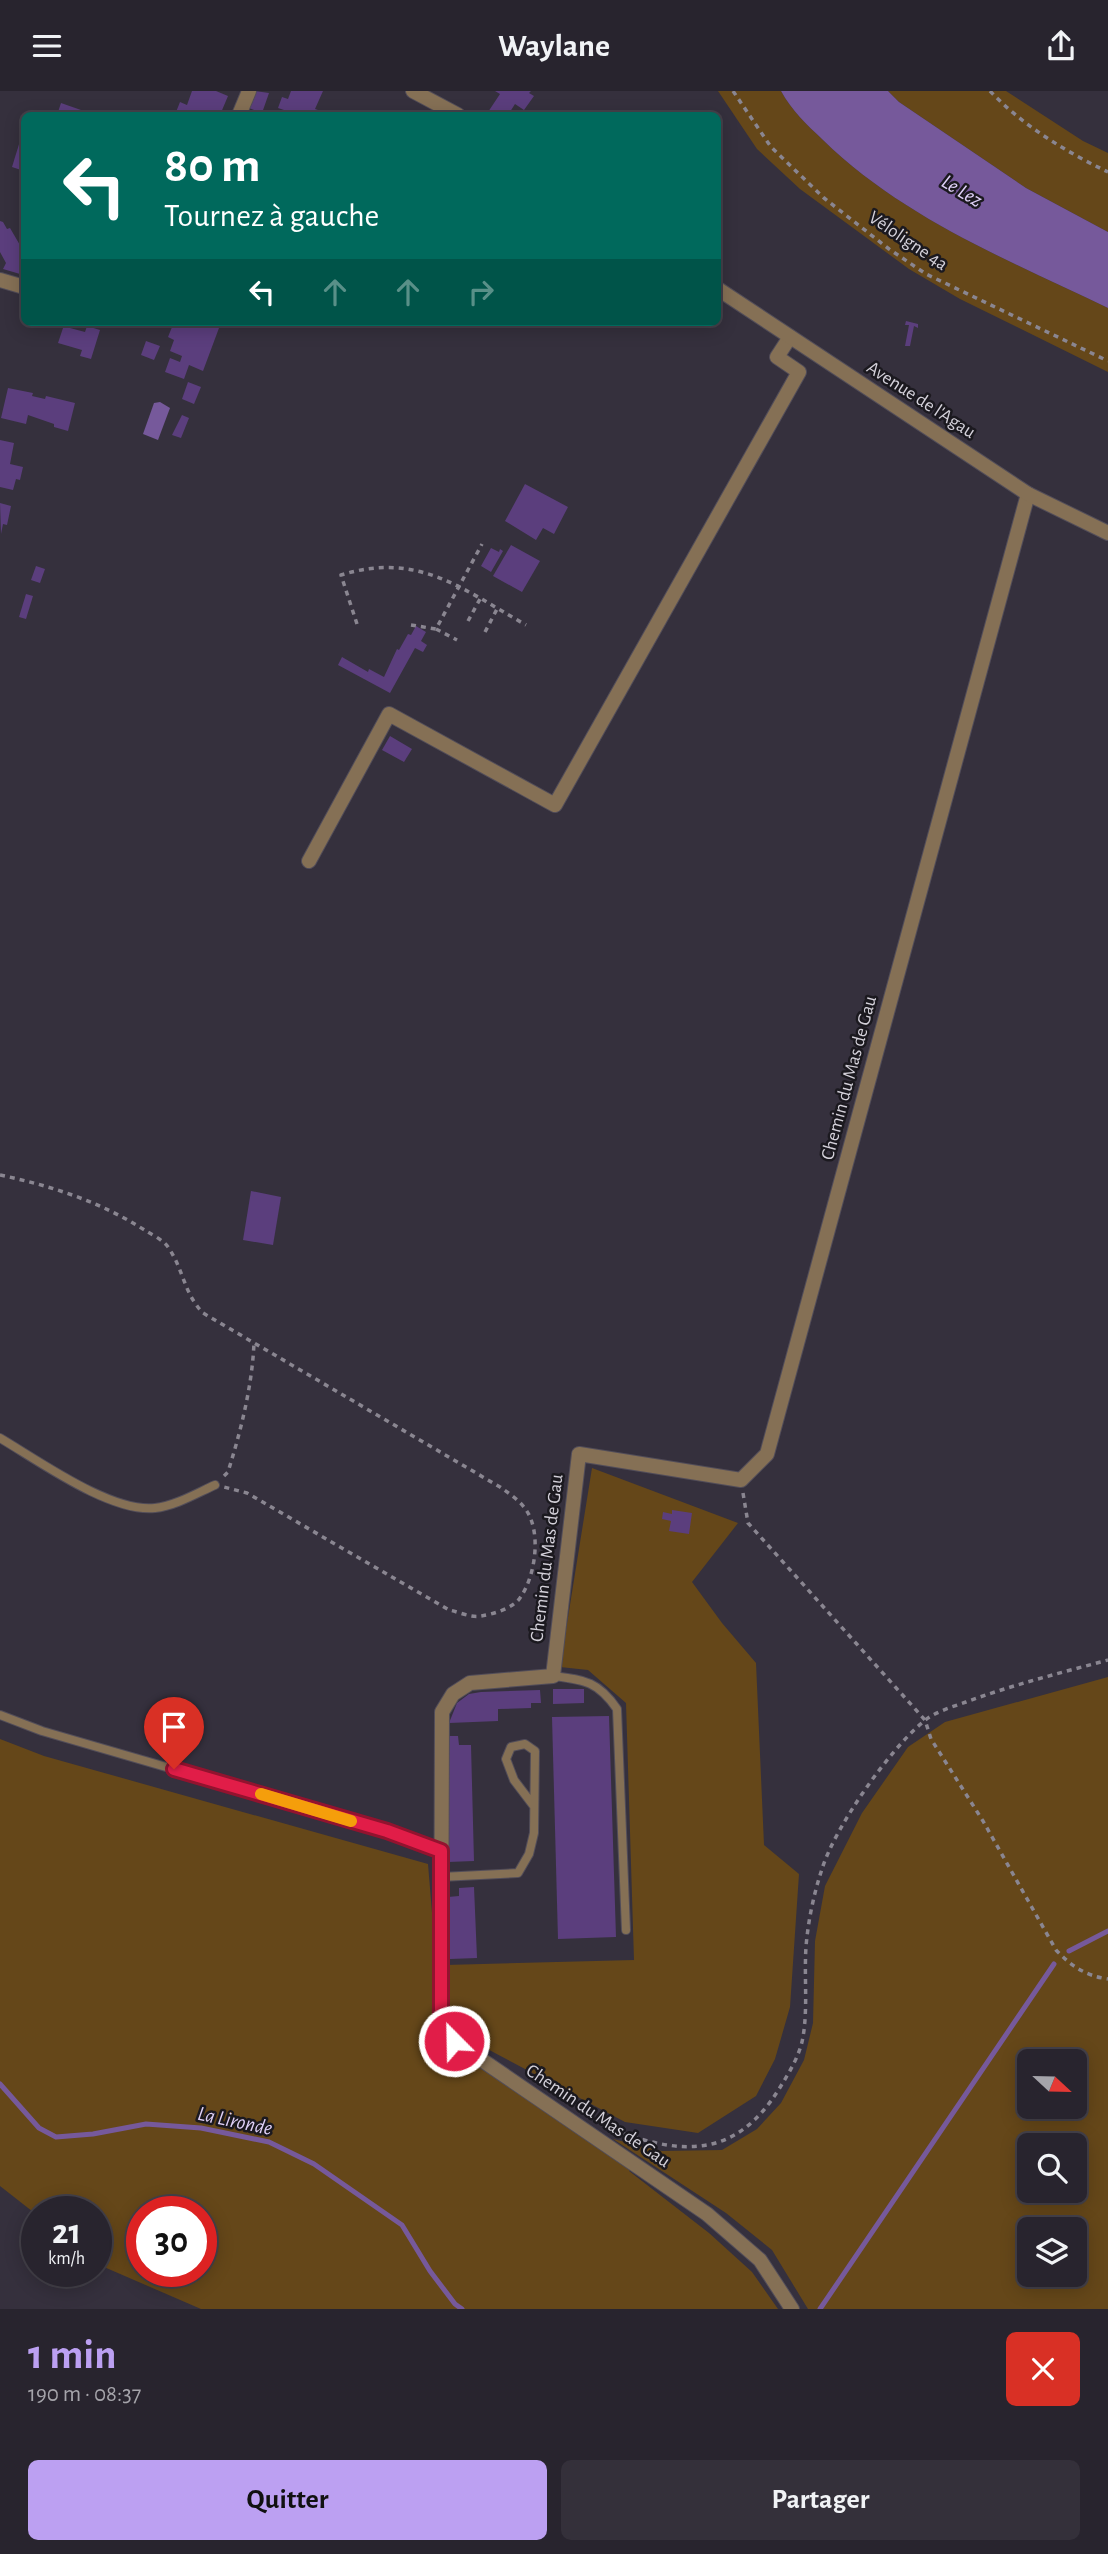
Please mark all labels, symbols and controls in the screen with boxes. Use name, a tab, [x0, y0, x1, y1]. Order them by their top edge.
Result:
icon: menu	[28, 27, 66, 65]
icon: share	[1042, 27, 1080, 65]
text: Waylane	[498, 30, 610, 62]
icon: left	[49, 140, 140, 231]
text: 80 m	[164, 142, 261, 191]
water label: Le Lez	[938, 171, 987, 212]
text: Tournez à gauche	[164, 200, 379, 232]
street label: Véloligne 4a	[865, 208, 951, 274]
icon: left	[243, 273, 281, 311]
icon: ahead	[316, 273, 354, 311]
icon: ahead	[389, 273, 427, 311]
icon: right	[462, 273, 500, 311]
street label: Avenue de l'Agau	[863, 358, 979, 442]
street label: Chemin du Mas de Gau	[818, 994, 880, 1162]
street label: Chemin du Mas de Gau	[527, 1473, 567, 1643]
pin	[144, 1697, 204, 1769]
icon: arrive	[155, 1708, 193, 1746]
position arrow	[417, 2004, 491, 2078]
north arrow	[1017, 2049, 1087, 2119]
map controls	[1017, 2049, 1087, 2287]
street label: Chemin du Mas de Gau	[523, 2061, 674, 2171]
water label: La Lironde	[196, 2103, 274, 2139]
button: search	[1017, 2133, 1087, 2203]
speed limit sign: 30	[126, 2196, 217, 2287]
text: 21	[52, 2215, 81, 2250]
button: layers	[1017, 2217, 1087, 2287]
text: km/h	[48, 2250, 85, 2268]
button: close	[1006, 2332, 1080, 2406]
text: 1 min	[28, 2334, 117, 2376]
text: 190 m · 08:37	[28, 2383, 141, 2406]
button: Quitter	[28, 2460, 547, 2540]
button: Partager	[561, 2460, 1080, 2540]

